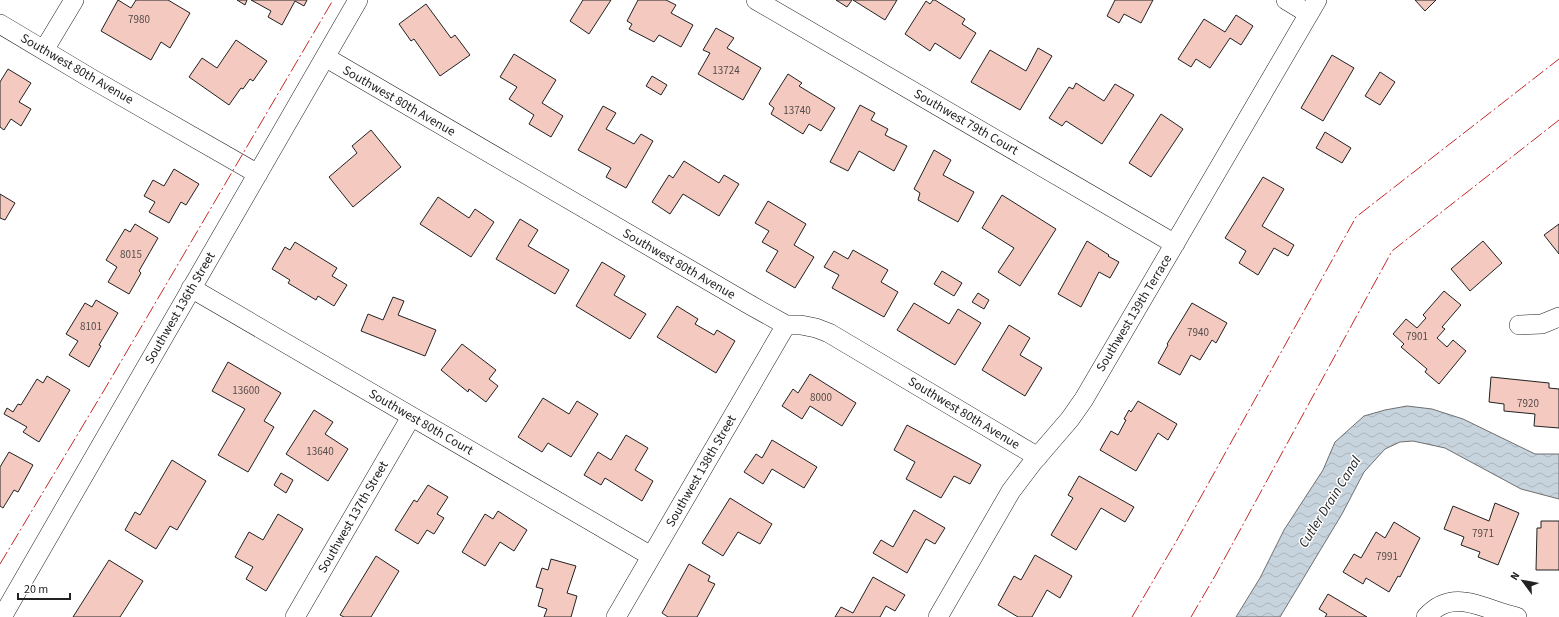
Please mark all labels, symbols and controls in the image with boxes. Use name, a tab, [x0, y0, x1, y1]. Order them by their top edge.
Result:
house number: 7980	[128, 12, 150, 27]
street label: Southwest 80th Avenue	[17, 29, 137, 109]
street label: Southwest 80th Avenue	[339, 61, 459, 141]
house number: 13724	[712, 63, 740, 78]
street label: Southwest 79th Court	[910, 85, 1022, 160]
house number: 13740	[783, 103, 811, 118]
street label: Southwest 80th Avenue	[619, 224, 739, 304]
house number: 8015	[120, 247, 142, 262]
street label: Southwest 136th Street	[141, 248, 220, 367]
street label: Southwest 139th Terrace	[1092, 251, 1176, 375]
house number: 8101	[80, 319, 102, 334]
house number: 7940	[1187, 325, 1209, 340]
house number: 7901	[1406, 329, 1428, 344]
street label: Southwest 80th Avenue	[905, 372, 1023, 454]
house number: 13600	[232, 383, 260, 398]
street label: Southwest 80th Court	[365, 385, 477, 460]
house number: 8000	[810, 390, 832, 405]
house number: 7920	[1517, 396, 1539, 411]
street label: Southwest 138th Street	[662, 411, 741, 530]
house number: 13640	[306, 444, 334, 459]
water label: Cutler Drain Canal	[1294, 452, 1366, 552]
street label: Southwest 137th Street	[314, 457, 393, 576]
house number: 7971	[1472, 526, 1494, 541]
house number: 7991	[1376, 549, 1398, 564]
north arrow	[1503, 561, 1543, 601]
text: N	[1507, 569, 1523, 583]
scale bar	[18, 575, 70, 601]
text: 20 m	[24, 581, 48, 598]

